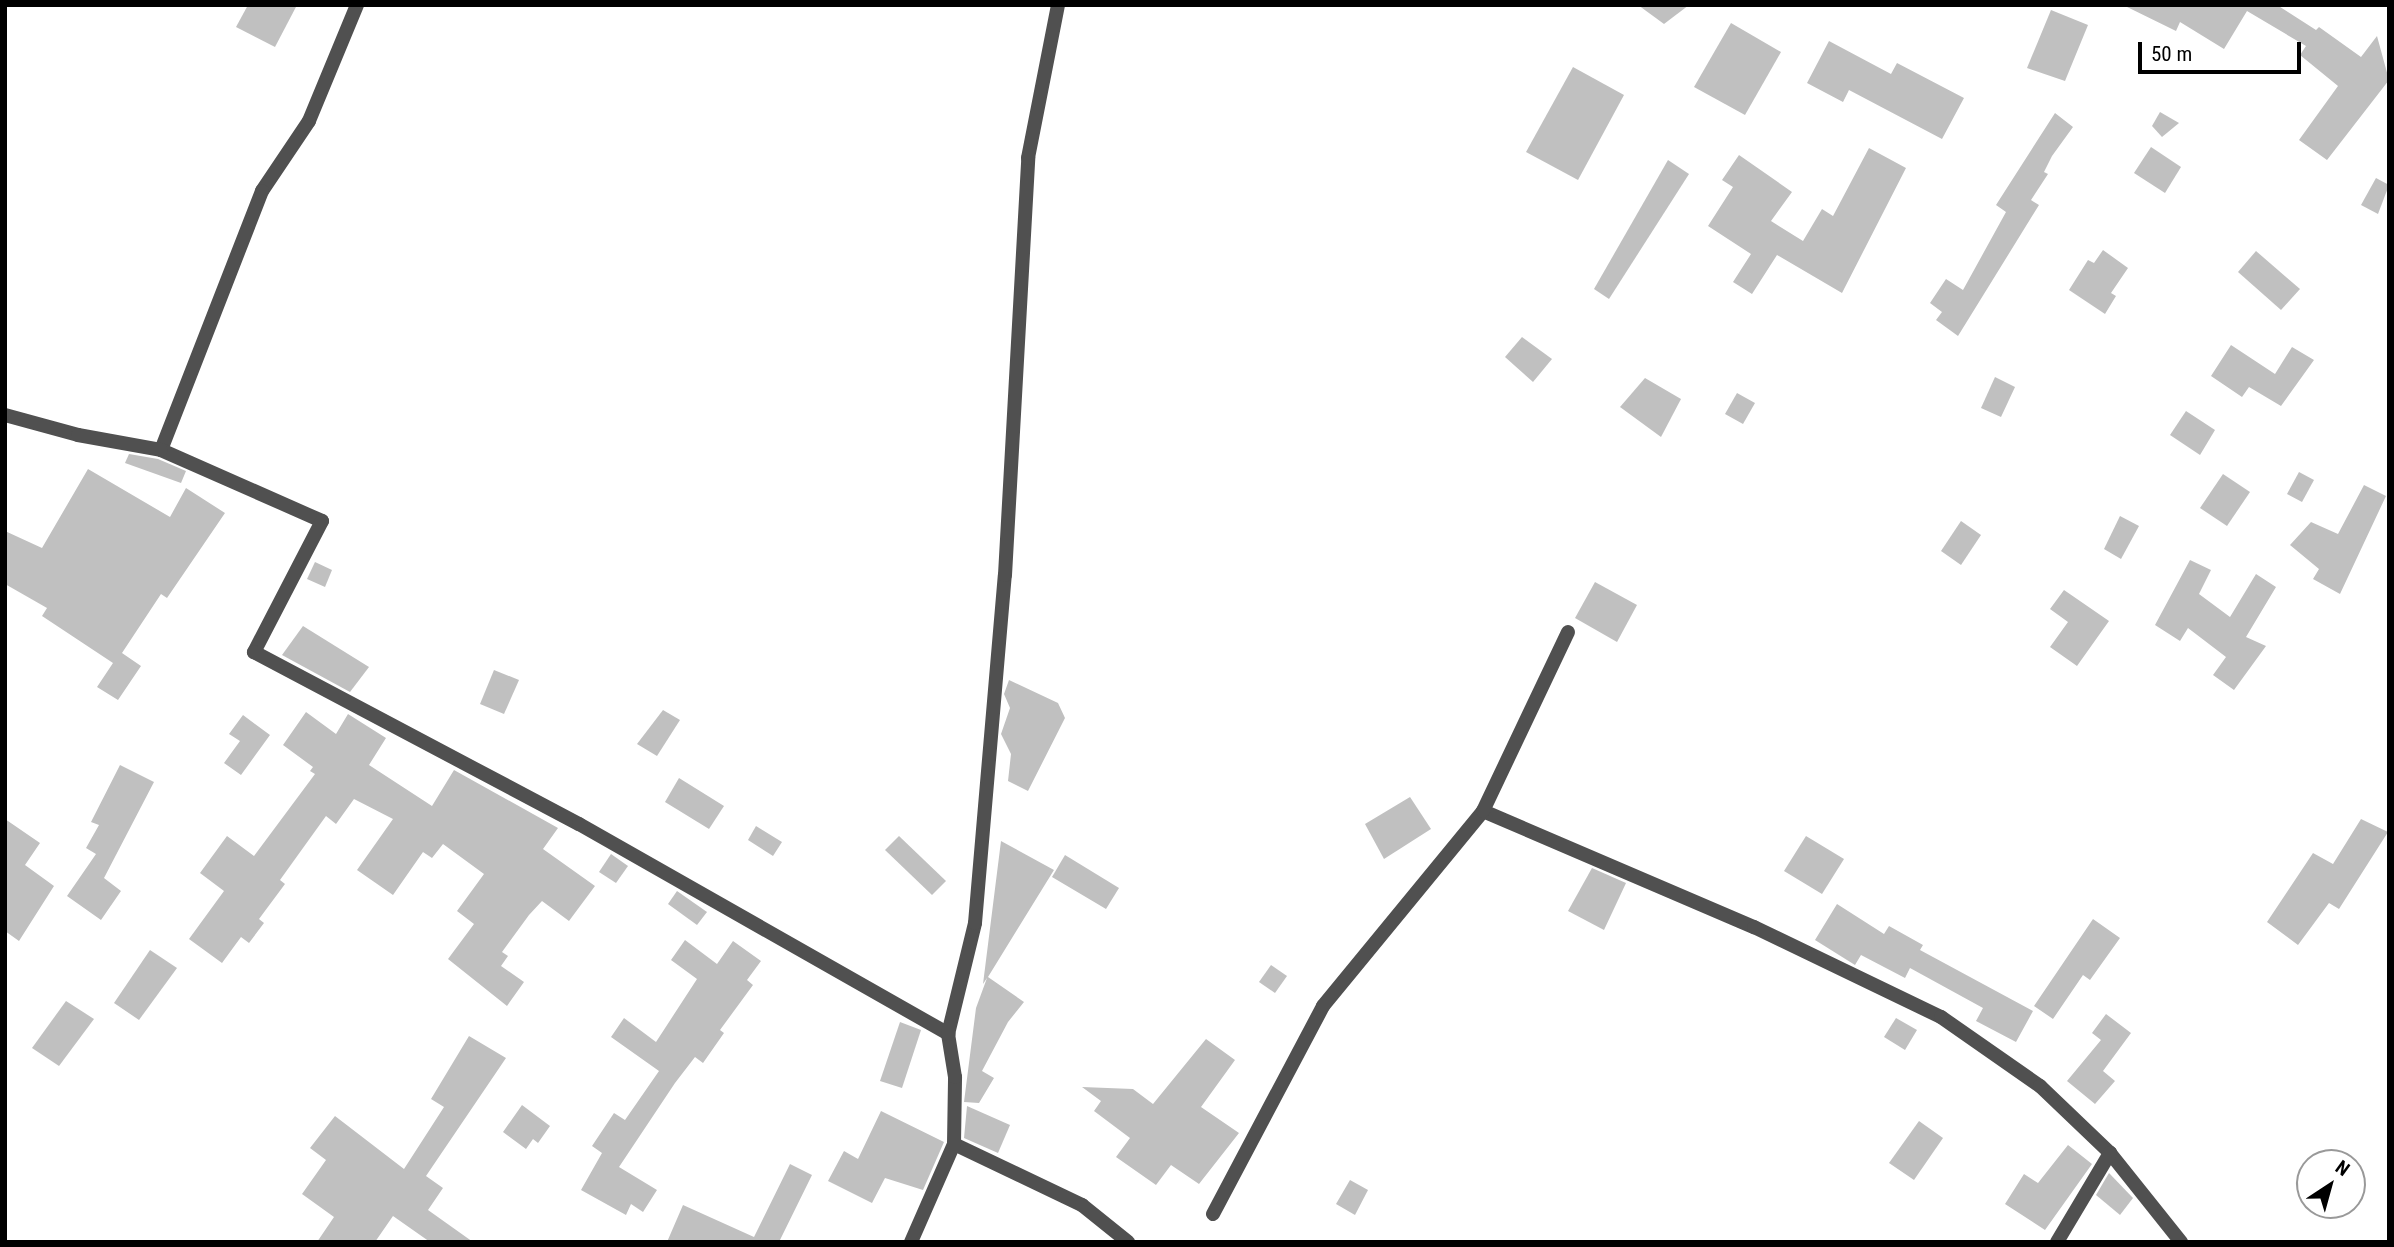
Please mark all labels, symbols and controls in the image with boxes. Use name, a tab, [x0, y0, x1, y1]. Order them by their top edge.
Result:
scale bar	[2142, 28, 2305, 72]
text: 50 m	[2151, 42, 2192, 66]
north arrow	[2296, 1149, 2366, 1219]
text: N	[2331, 1155, 2354, 1181]

